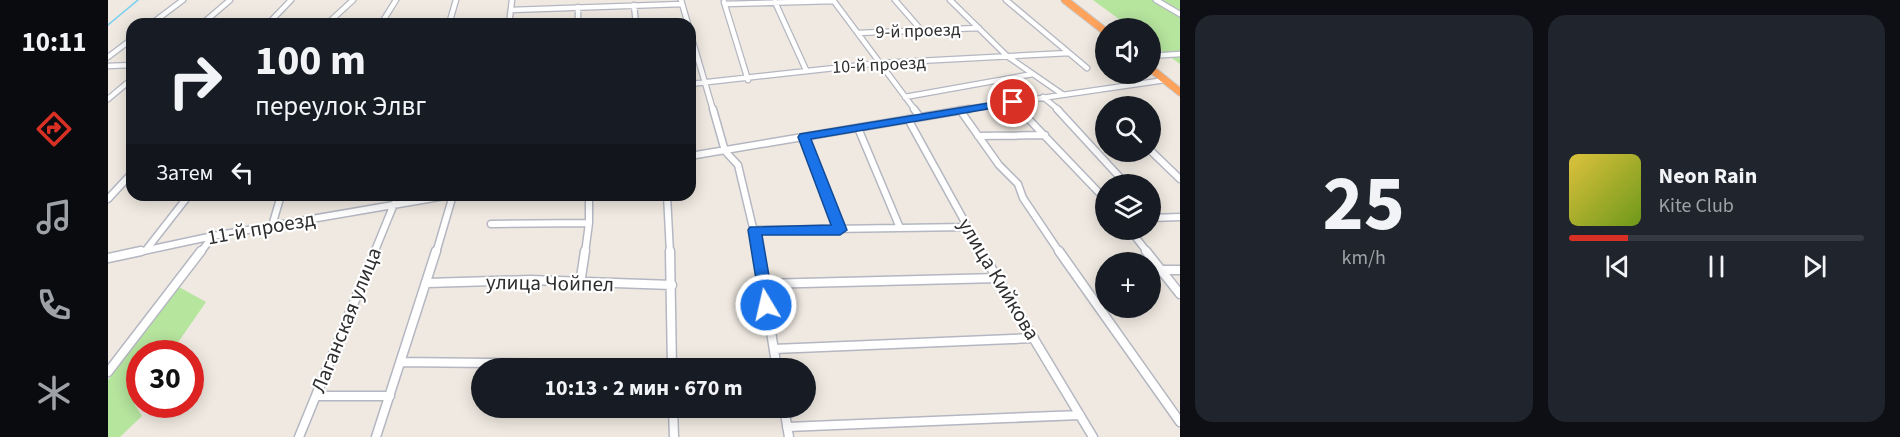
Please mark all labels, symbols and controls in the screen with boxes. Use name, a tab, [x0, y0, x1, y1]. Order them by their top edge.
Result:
street label: 9-й проезд	[875, 17, 961, 45]
map controls	[1095, 18, 1161, 318]
button: sound	[1095, 18, 1161, 84]
text: 10:11	[21, 23, 87, 62]
text: 100 m	[255, 31, 366, 91]
icon: right	[156, 42, 234, 120]
street label: 10-й проезд	[832, 50, 927, 80]
pin	[987, 76, 1038, 127]
icon: arrive	[996, 85, 1029, 118]
text: переулок Элвг	[255, 87, 426, 126]
button: search	[1095, 96, 1161, 162]
icon: directions	[33, 108, 75, 150]
text: 25	[1323, 149, 1405, 260]
icon: left	[226, 156, 259, 189]
text: Затем	[156, 157, 214, 189]
text: Neon Rain	[1659, 160, 1757, 192]
button: layers	[1095, 174, 1161, 240]
text: Kite Club	[1659, 192, 1734, 220]
icon: music	[33, 196, 75, 238]
street label: 11-й проезд	[205, 204, 317, 252]
street label: улица Кийкова	[951, 212, 1047, 346]
street label: Лаганская улица	[303, 243, 389, 397]
text: km/h	[1342, 244, 1386, 272]
icon: previous	[1601, 250, 1634, 283]
icon: pause	[1700, 250, 1733, 283]
icon: next	[1798, 250, 1831, 283]
button: +	[1095, 252, 1161, 318]
street label: улица Чойпел	[486, 267, 614, 299]
position arrow	[734, 273, 798, 337]
icon: phone	[33, 284, 75, 326]
speed limit sign: 30	[126, 340, 204, 418]
icon: climate	[33, 372, 75, 414]
text: 10:13 · 2 мин · 670 m	[544, 372, 743, 404]

